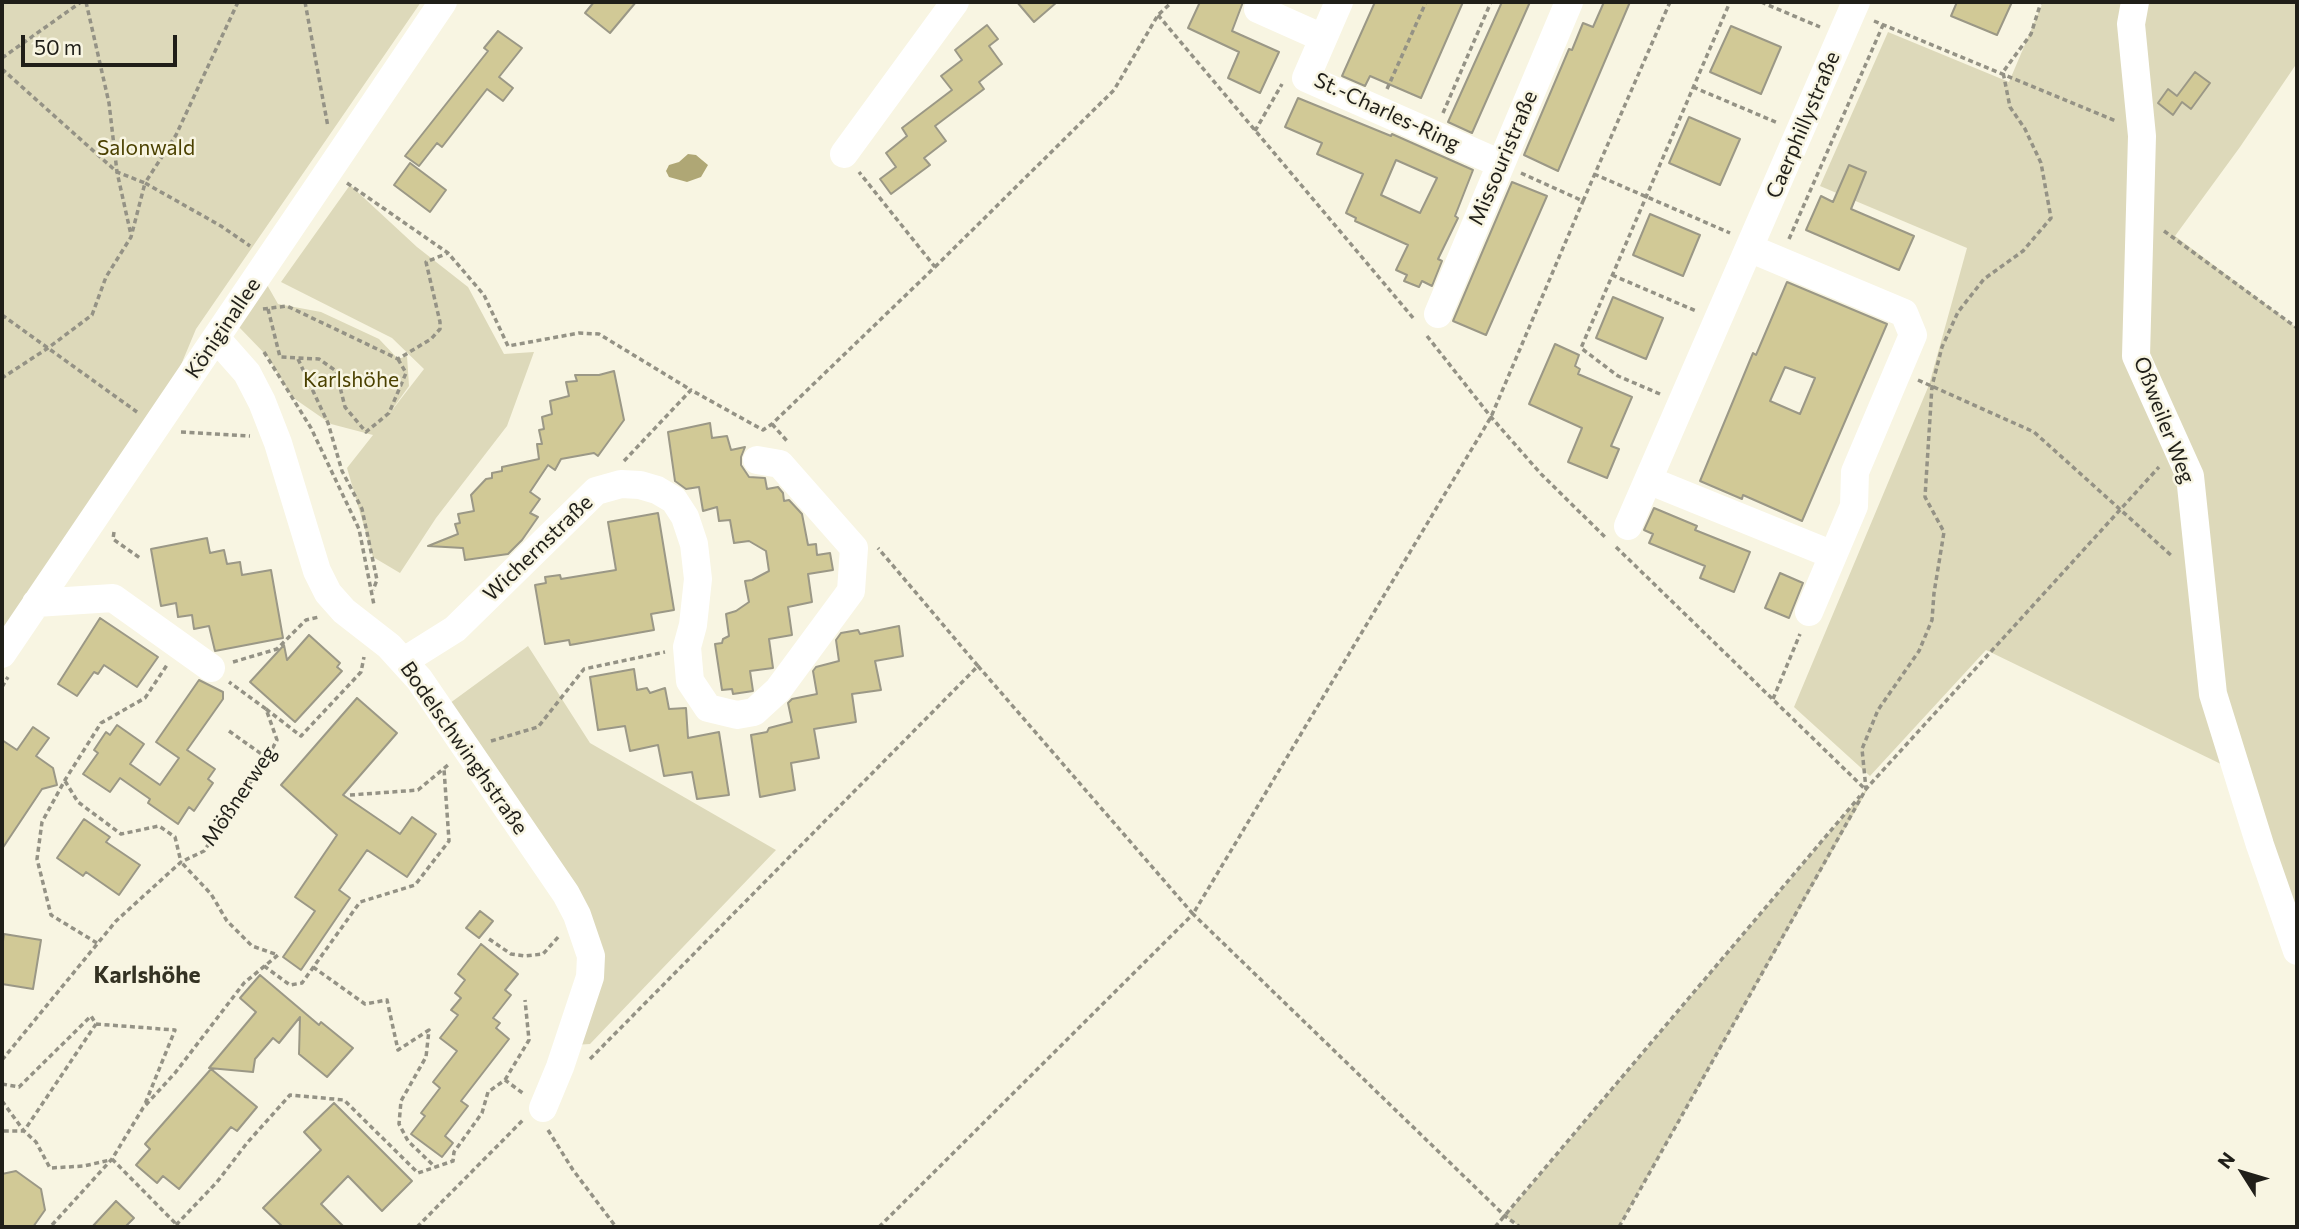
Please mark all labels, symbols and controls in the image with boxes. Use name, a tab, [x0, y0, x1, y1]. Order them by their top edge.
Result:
scale bar	[24, 21, 180, 65]
text: 50 m	[34, 34, 82, 59]
street label: Caerphillystraße	[1761, 48, 1845, 202]
street label: St.-Charles-Ring	[1310, 67, 1464, 157]
street label: Missouristraße	[1463, 87, 1543, 229]
park label: Salonwald	[97, 135, 195, 161]
street label: Königinallee	[180, 273, 266, 383]
street label: Oßweiler Weg	[2128, 353, 2200, 487]
park label: Karlshöhe	[303, 367, 399, 393]
street label: Wichernstraße	[478, 490, 598, 606]
street label: Bodelschwinghstraße	[395, 657, 533, 839]
street label: Mößnerweg	[196, 741, 282, 851]
district label: Karlshöhe	[93, 961, 201, 989]
north arrow	[2208, 1138, 2278, 1208]
text: N	[2212, 1147, 2239, 1173]

